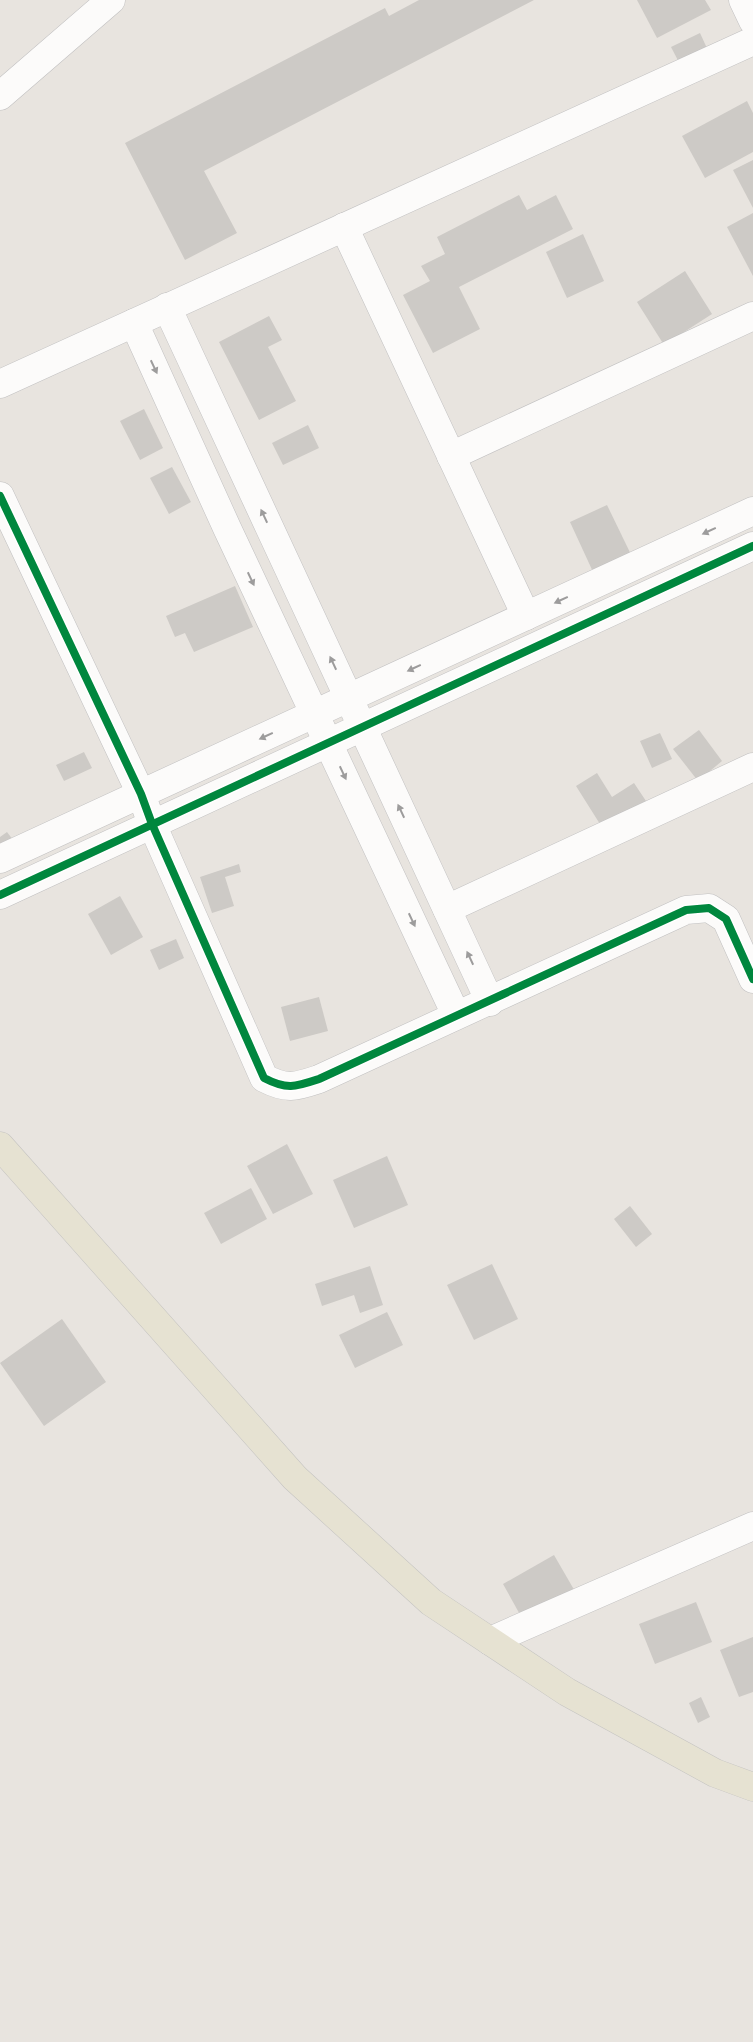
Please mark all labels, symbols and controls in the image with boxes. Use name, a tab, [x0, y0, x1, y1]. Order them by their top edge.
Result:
one-way arrow	[150, 360, 158, 374]
one-way arrow	[260, 509, 268, 523]
one-way arrow	[702, 528, 716, 536]
one-way arrow	[247, 571, 255, 586]
one-way arrow	[554, 596, 568, 604]
one-way arrow	[328, 656, 336, 670]
one-way arrow	[407, 664, 421, 672]
one-way arrow	[259, 732, 273, 740]
one-way arrow	[339, 766, 347, 780]
one-way arrow	[397, 804, 405, 818]
one-way arrow	[408, 913, 416, 927]
one-way arrow	[465, 951, 473, 965]

